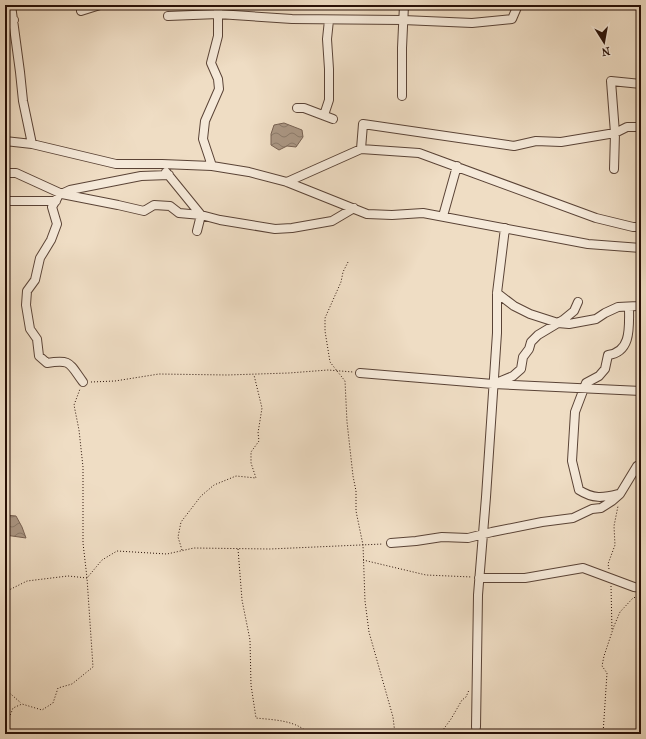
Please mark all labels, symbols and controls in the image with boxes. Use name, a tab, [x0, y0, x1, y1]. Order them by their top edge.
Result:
north arrow	[584, 22, 624, 62]
text: N	[600, 44, 611, 59]

